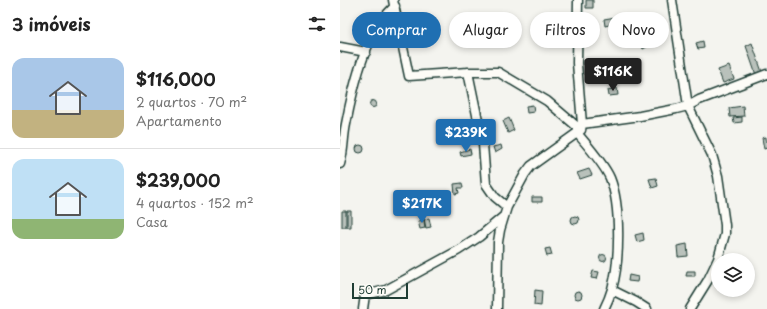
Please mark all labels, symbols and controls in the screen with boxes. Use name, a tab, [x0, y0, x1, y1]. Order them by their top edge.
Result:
text: 3 imóveis	[12, 11, 91, 37]
chip: Comprar	[352, 12, 441, 48]
chip: Alugar	[449, 12, 522, 48]
chip: Filtros	[530, 12, 600, 48]
chip: Novo	[608, 12, 669, 48]
icon: filters	[306, 13, 328, 35]
pin: $116K	[585, 58, 641, 92]
text: $116K	[594, 61, 633, 80]
text: $116,000	[136, 66, 216, 92]
icon: home	[44, 74, 92, 122]
text: 2 quartos · 70 m²	[136, 92, 247, 111]
text: Apartamento	[136, 111, 222, 130]
pin: $239K	[438, 119, 494, 153]
text: $239K	[445, 122, 487, 141]
text: $239,000	[136, 167, 220, 193]
icon: home	[44, 175, 92, 223]
pin: $217K	[394, 190, 450, 224]
text: 4 quartos · 152 m²	[136, 193, 254, 212]
text: $217K	[402, 193, 442, 212]
text: Casa	[136, 212, 168, 231]
map controls	[711, 253, 755, 297]
button: layers	[711, 253, 755, 297]
scale bar	[352, 281, 408, 300]
text: 50 m	[358, 281, 387, 298]

